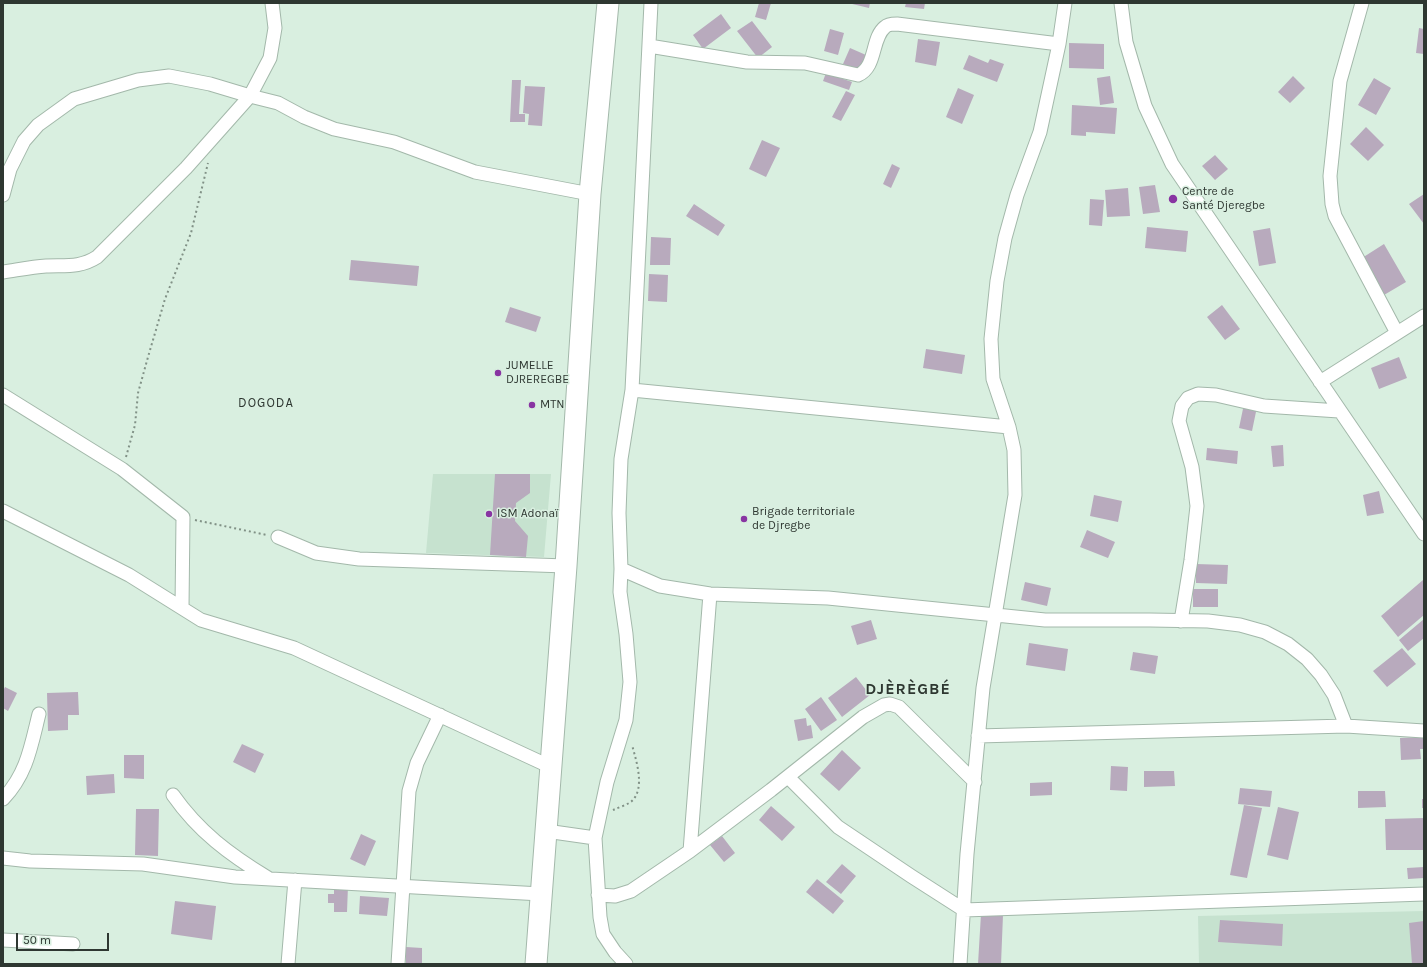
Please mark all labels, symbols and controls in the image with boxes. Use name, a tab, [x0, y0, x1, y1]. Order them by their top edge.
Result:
place label: Centre de Santé Djeregbe	[1182, 185, 1265, 213]
marker: Centre de Santé Djeregbe	[1167, 193, 1179, 205]
place label: JUMELLE DJREREGBE	[506, 359, 569, 387]
marker: JUMELLE DJREREGBE	[493, 368, 503, 378]
district label: DOGODA	[238, 395, 294, 411]
place label: MTN	[540, 398, 564, 412]
marker: MTN	[527, 400, 537, 410]
place label: Brigade territoriale de Djregbe	[752, 505, 855, 533]
place label: ISM Adonaï	[497, 507, 559, 521]
marker: ISM Adonaï	[484, 509, 494, 519]
marker: Brigade territoriale de Djregbe	[739, 514, 749, 524]
district label: DJÈRÈGBÉ	[865, 679, 951, 699]
scale bar	[18, 925, 111, 951]
text: 50 m	[23, 933, 51, 947]

